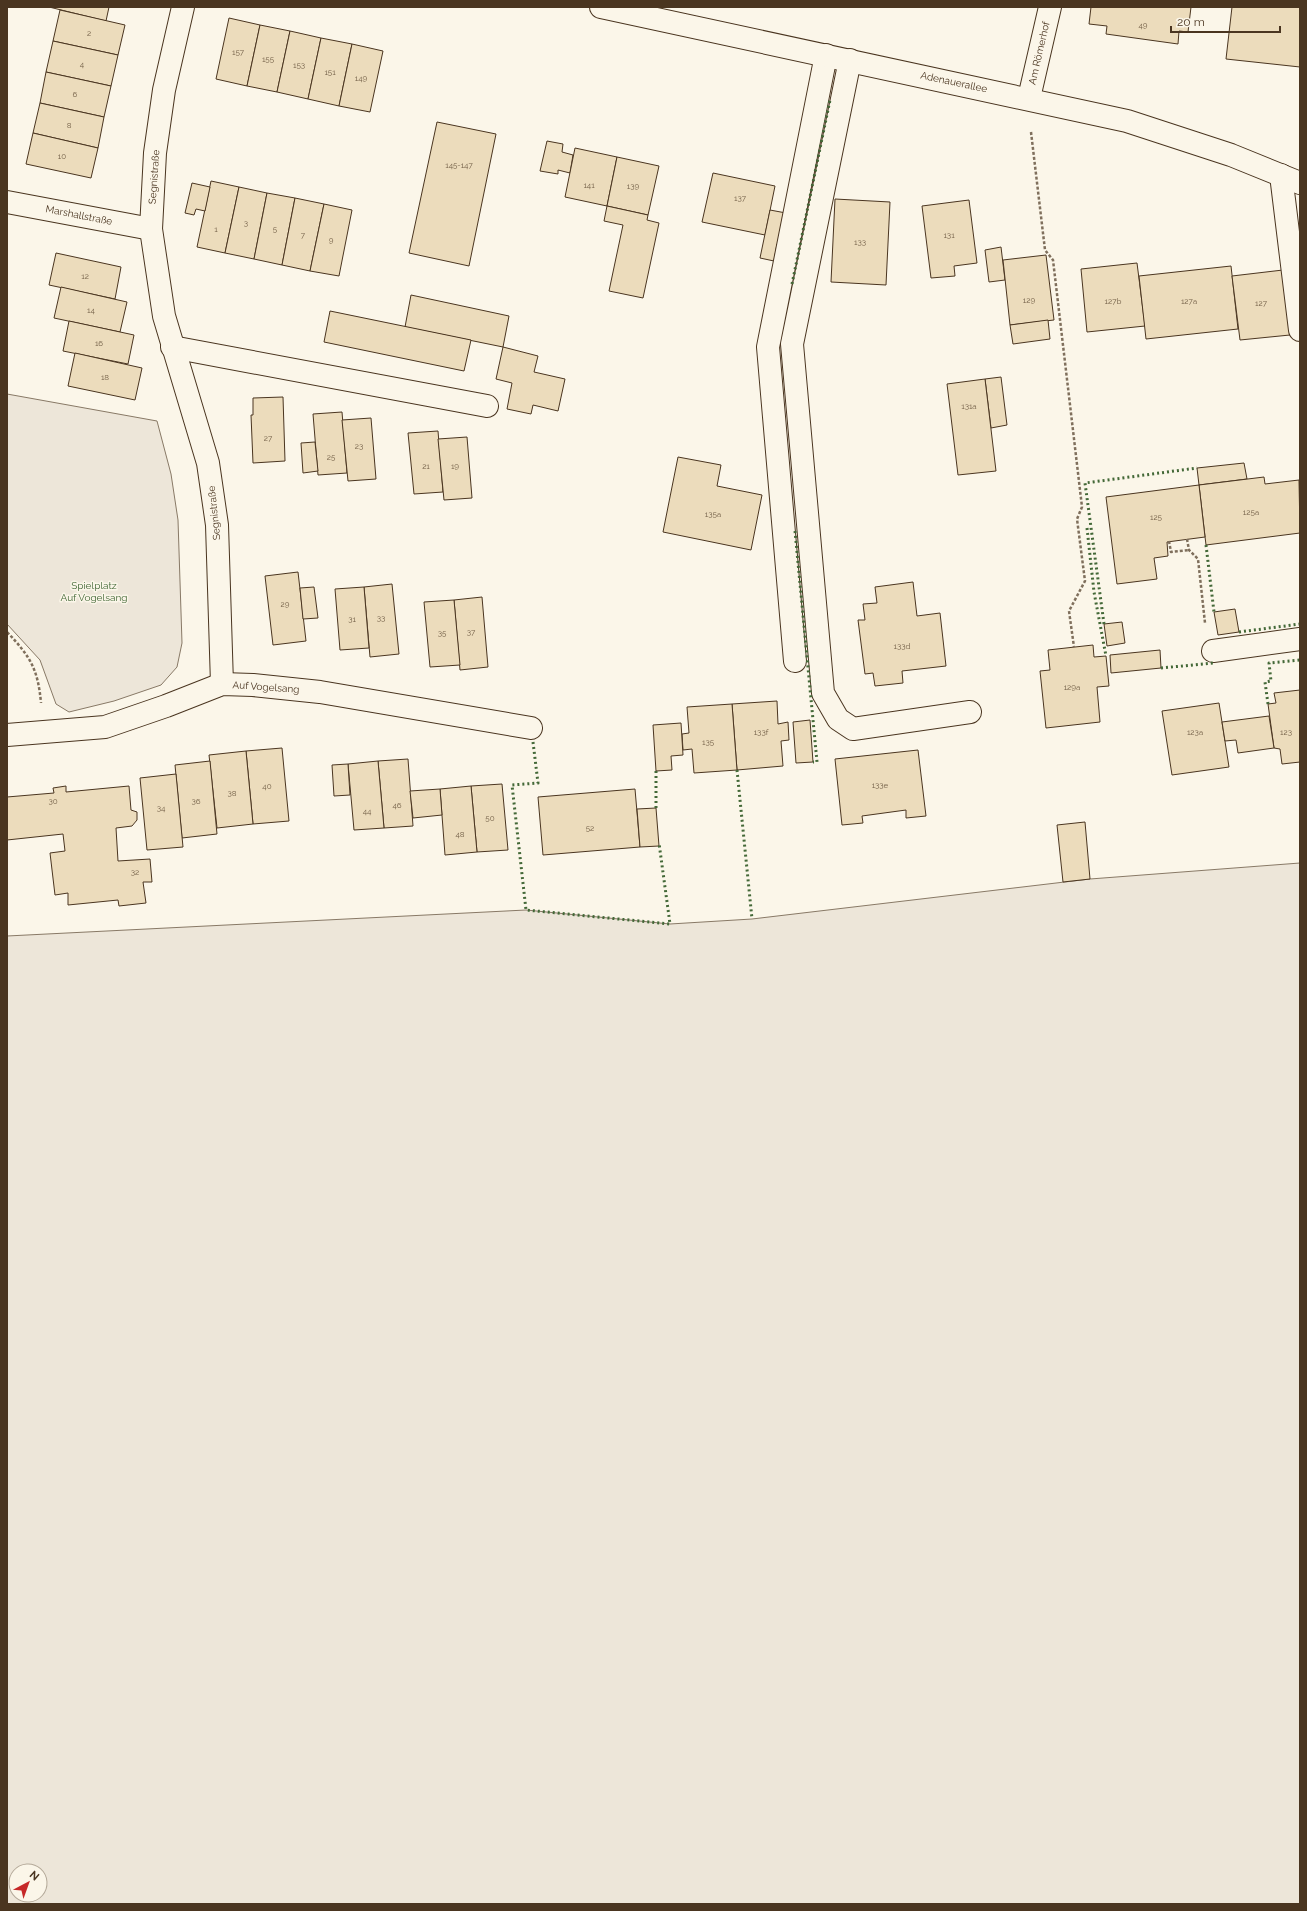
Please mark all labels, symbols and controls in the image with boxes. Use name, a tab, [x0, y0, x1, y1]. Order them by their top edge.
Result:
scale bar	[1171, 8, 1280, 34]
text: 20 m	[1177, 15, 1205, 29]
street label: Am Römerhof	[1026, 20, 1052, 86]
house number: 49	[1138, 20, 1148, 30]
house number: 2	[87, 28, 91, 38]
house number: 157	[232, 47, 245, 57]
house number: 155	[262, 54, 275, 64]
house number: 4	[80, 59, 85, 69]
house number: 153	[293, 60, 305, 70]
house number: 151	[324, 67, 336, 77]
street label: Adenauerallee	[920, 70, 988, 94]
house number: 149	[355, 73, 368, 83]
house number: 6	[73, 89, 78, 99]
house number: 8	[67, 120, 72, 130]
street label: Segnistraße	[147, 149, 161, 205]
house number: 10	[58, 151, 66, 161]
house number: 145-147	[445, 160, 473, 170]
house number: 141	[583, 180, 595, 190]
house number: 139	[627, 181, 640, 191]
house number: 137	[734, 193, 747, 203]
street label: Marshallstraße	[45, 203, 113, 227]
house number: 3	[244, 218, 248, 228]
house number: 1	[214, 224, 218, 234]
house number: 5	[273, 224, 278, 234]
house number: 7	[301, 230, 306, 240]
house number: 131	[943, 230, 955, 240]
house number: 9	[329, 235, 334, 245]
house number: 133	[854, 237, 866, 247]
house number: 12	[81, 271, 89, 281]
house number: 129	[1023, 295, 1035, 305]
house number: 127b	[1105, 296, 1121, 306]
house number: 127a	[1181, 296, 1197, 306]
house number: 127	[1255, 298, 1268, 308]
house number: 14	[87, 305, 96, 315]
house number: 16	[95, 338, 103, 348]
house number: 18	[101, 372, 109, 382]
house number: 131a	[961, 401, 977, 411]
house number: 27	[264, 433, 273, 443]
house number: 23	[355, 441, 363, 451]
house number: 25	[327, 452, 336, 462]
house number: 21	[422, 461, 430, 471]
house number: 19	[451, 461, 459, 471]
street label: Segnistraße	[206, 485, 222, 541]
house number: 125a	[1243, 507, 1259, 517]
house number: 135a	[705, 509, 721, 519]
house number: 125	[1150, 512, 1163, 522]
park label: Spielplatz Auf Vogelsang	[60, 580, 128, 603]
house number: 29	[281, 599, 290, 609]
house number: 33	[377, 613, 385, 623]
house number: 31	[348, 614, 356, 624]
house number: 37	[467, 627, 476, 637]
house number: 35	[438, 628, 447, 638]
house number: 133d	[894, 641, 910, 651]
street label: Auf Vogelsang	[232, 679, 300, 695]
house number: 129a	[1064, 682, 1080, 692]
house number: 133f	[754, 727, 769, 737]
house number: 123a	[1187, 727, 1203, 737]
house number: 123	[1280, 727, 1292, 737]
house number: 135	[702, 737, 715, 747]
house number: 133e	[872, 780, 889, 790]
house number: 40	[262, 781, 272, 791]
house number: 38	[227, 788, 237, 798]
house number: 30	[48, 796, 58, 806]
house number: 36	[191, 796, 201, 806]
house number: 46	[392, 800, 402, 810]
house number: 34	[157, 803, 166, 813]
house number: 44	[363, 806, 372, 816]
house number: 50	[485, 813, 495, 823]
house number: 52	[586, 823, 594, 833]
house number: 48	[455, 829, 465, 839]
house number: 32	[131, 867, 139, 877]
north arrow	[8, 1863, 48, 1903]
text: N	[27, 1868, 42, 1883]

